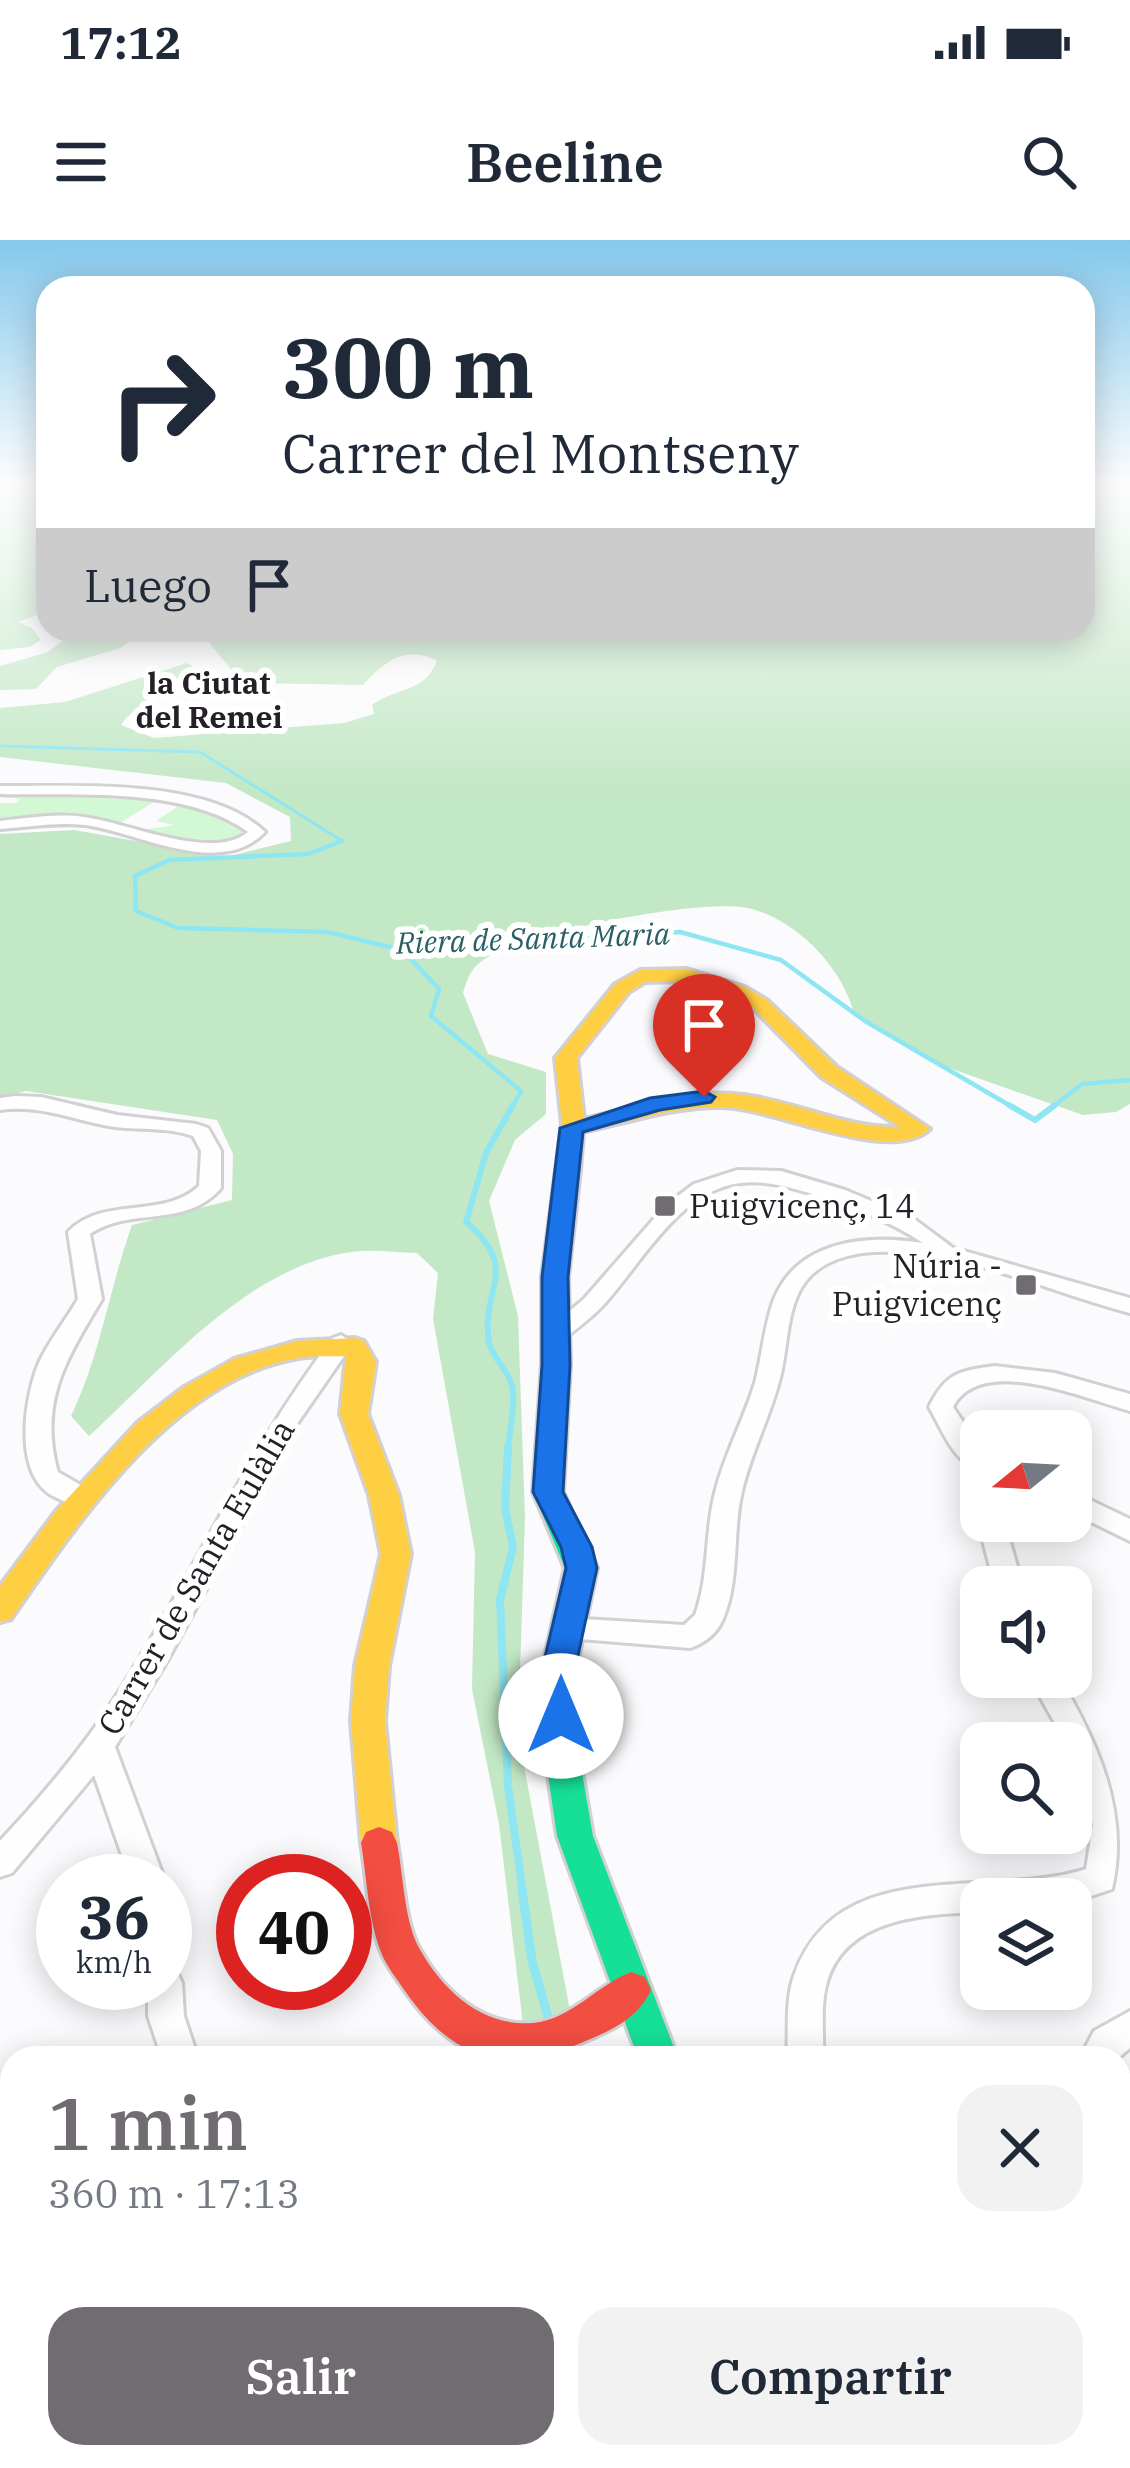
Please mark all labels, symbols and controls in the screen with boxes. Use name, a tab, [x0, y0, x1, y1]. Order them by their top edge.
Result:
text: 17:12	[60, 13, 182, 71]
text: Beeline	[466, 127, 664, 197]
icon: menu	[48, 129, 114, 195]
icon: search	[1016, 129, 1082, 195]
text: 300 m	[282, 312, 534, 421]
icon: right	[84, 324, 240, 480]
text: Carrer del Montseny	[282, 418, 799, 488]
icon: arrive	[236, 552, 302, 618]
text: Luego	[84, 556, 212, 614]
district label: la Ciutat del Remei	[135, 663, 283, 736]
water label: Riera de Santa Maria	[394, 913, 671, 962]
pin	[653, 974, 755, 1097]
icon: arrive	[671, 992, 737, 1058]
place label: Puigvicenç, 14	[689, 1184, 915, 1227]
marker: Puigvicenç, 14	[652, 1193, 678, 1219]
place label: Núria - Puigvicenç	[832, 1244, 1002, 1325]
marker: Núria - Puigvicenç	[1013, 1272, 1039, 1298]
north arrow	[960, 1410, 1092, 1542]
map controls	[960, 1410, 1092, 2010]
street label: Carrer de Santa Eulàlia	[88, 1411, 304, 1742]
button: sound	[960, 1566, 1092, 1698]
position arrow	[498, 1653, 624, 1779]
button: search	[960, 1722, 1092, 1854]
speed limit sign: 40	[216, 1854, 372, 2010]
text: 36	[78, 1877, 150, 1956]
button: layers	[960, 1878, 1092, 2010]
text: km/h	[76, 1942, 152, 1981]
text: 1 min	[48, 2076, 248, 2170]
button: close	[957, 2085, 1083, 2211]
text: 360 m · 17:13	[48, 2168, 300, 2219]
button: Salir	[48, 2307, 554, 2445]
button: Compartir	[578, 2307, 1083, 2445]

